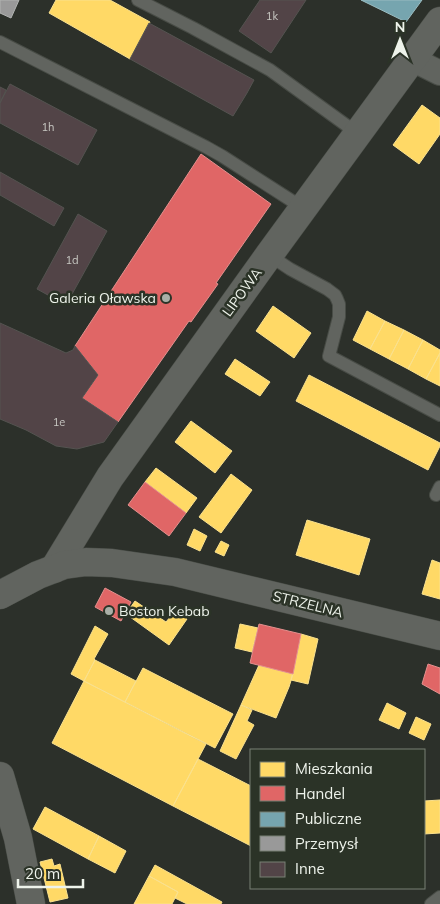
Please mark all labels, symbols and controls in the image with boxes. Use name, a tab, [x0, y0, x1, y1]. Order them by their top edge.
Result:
house number: 1k	[266, 9, 278, 23]
north arrow	[375, 15, 425, 65]
text: N	[395, 18, 405, 36]
house number: 1h	[41, 120, 55, 134]
house number: 1d	[65, 253, 79, 267]
street label: LIPOWA	[218, 264, 266, 320]
place label: Galeria Oławska	[49, 289, 156, 307]
marker: Galeria Oławska	[160, 292, 172, 304]
house number: 1e	[53, 415, 65, 429]
street label: STRZELNA	[271, 587, 346, 622]
place label: Boston Kebab	[119, 602, 210, 620]
marker: Boston Kebab	[103, 605, 115, 617]
legend	[250, 749, 425, 889]
text: Mieszkania	[295, 759, 373, 778]
text: Handel	[295, 784, 345, 803]
text: Publiczne	[295, 809, 362, 828]
text: Przemysł	[295, 834, 358, 853]
scale bar	[18, 856, 82, 888]
text: Inne	[295, 859, 325, 878]
text: 20 m	[25, 864, 60, 883]

